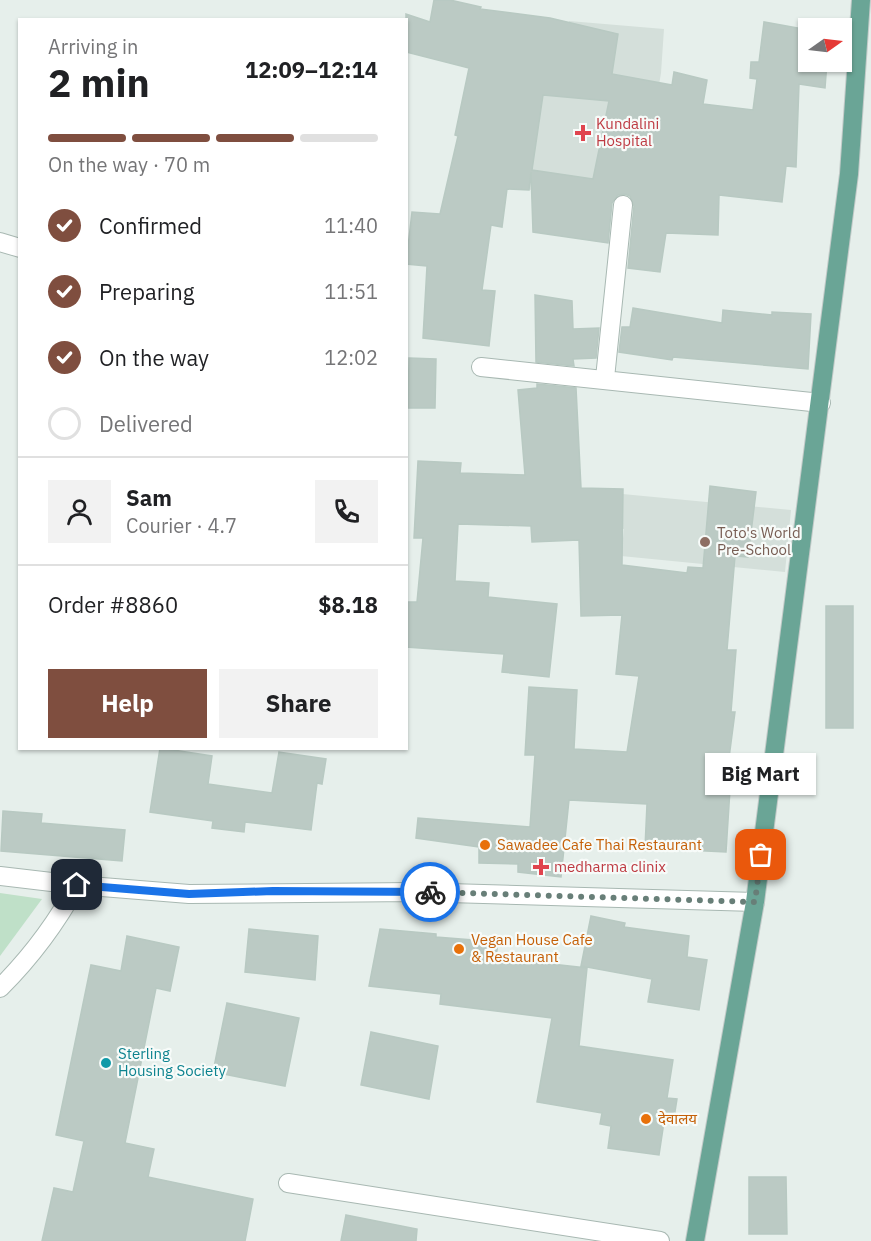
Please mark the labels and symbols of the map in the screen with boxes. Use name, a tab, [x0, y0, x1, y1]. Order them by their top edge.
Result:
north arrow	[798, 18, 852, 72]
place label: Kundalini Hospital	[596, 114, 659, 150]
marker: Kundalini Hospital	[574, 124, 592, 142]
place label: Toto's World Pre-School	[717, 523, 801, 559]
marker: Toto's World Pre-School	[698, 535, 712, 549]
callout: Big Mart	[706, 753, 816, 795]
pin	[735, 829, 786, 880]
place label: Sawadee Cafe Thai Restaurant	[497, 835, 702, 854]
marker: Sawadee Cafe Thai Restaurant	[478, 838, 492, 852]
place label: medharma clinix	[554, 857, 666, 876]
marker: medharma clinix	[532, 858, 550, 876]
pin	[51, 859, 102, 910]
courier	[400, 862, 460, 922]
place label: Vegan House Cafe & Restaurant	[471, 930, 593, 966]
marker: Vegan House Cafe & Restaurant	[452, 942, 466, 956]
place label: Sterling Housing Society	[118, 1044, 226, 1080]
marker: Sterling Housing Society	[99, 1056, 113, 1070]
place label: देवालय	[658, 1109, 697, 1128]
marker: देवालय	[639, 1112, 653, 1126]

